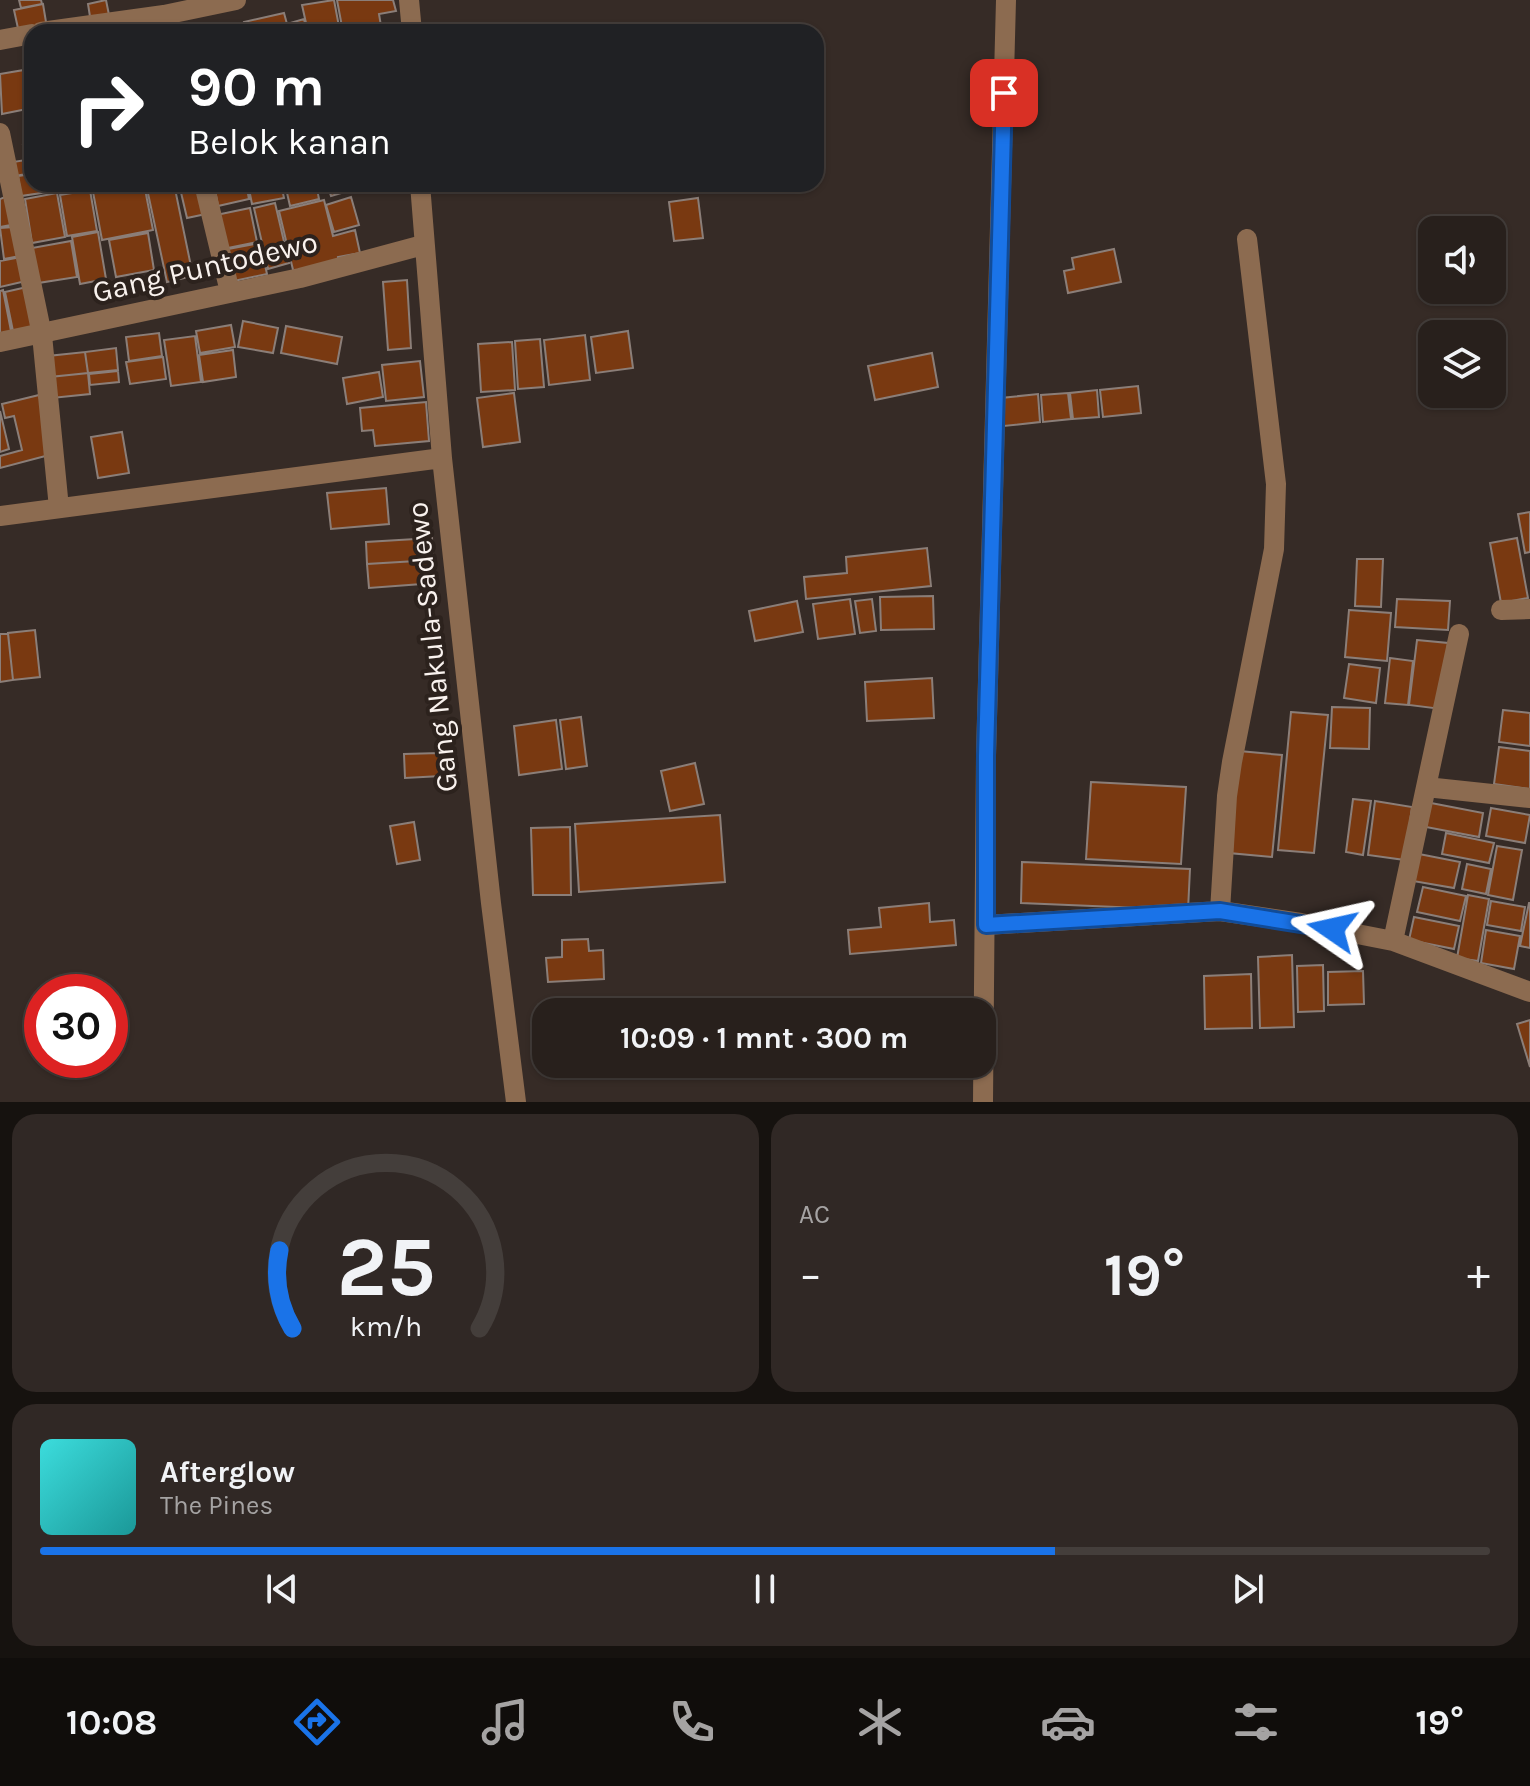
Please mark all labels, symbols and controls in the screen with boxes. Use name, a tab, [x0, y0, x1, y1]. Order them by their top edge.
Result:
text: 90 m	[188, 54, 325, 119]
icon: right	[56, 56, 160, 160]
pin	[970, 59, 1038, 127]
icon: arrive	[982, 71, 1026, 115]
text: Belok kanan	[188, 121, 391, 163]
map controls	[1418, 216, 1506, 408]
button: sound	[1418, 216, 1506, 304]
street label: Gang Puntodewo	[89, 224, 321, 310]
button: layers	[1418, 320, 1506, 408]
street label: Gang Nakula-Sadewo	[399, 500, 465, 794]
position arrow	[1290, 887, 1374, 971]
speed limit sign: 30	[24, 974, 128, 1078]
text: 10:09 · 1 mnt · 300 m	[620, 1020, 908, 1056]
text: AC	[799, 1199, 830, 1230]
text: 25	[336, 1219, 435, 1316]
text: 19°	[1104, 1240, 1185, 1310]
text: −	[799, 1249, 822, 1300]
text: +	[1467, 1249, 1490, 1300]
text: km/h	[349, 1310, 422, 1343]
text: Afterglow	[160, 1454, 295, 1490]
text: The Pines	[160, 1490, 273, 1521]
icon: previous	[260, 1567, 304, 1611]
icon: pause	[743, 1567, 787, 1611]
icon: next	[1226, 1567, 1270, 1611]
icon: directions	[289, 1694, 345, 1750]
icon: music	[477, 1694, 533, 1750]
icon: phone	[664, 1694, 720, 1750]
icon: climate	[852, 1694, 908, 1750]
icon: car	[1040, 1694, 1096, 1750]
icon: filters	[1228, 1694, 1284, 1750]
text: 10:08	[66, 1701, 157, 1743]
text: 19°	[1415, 1701, 1464, 1743]

